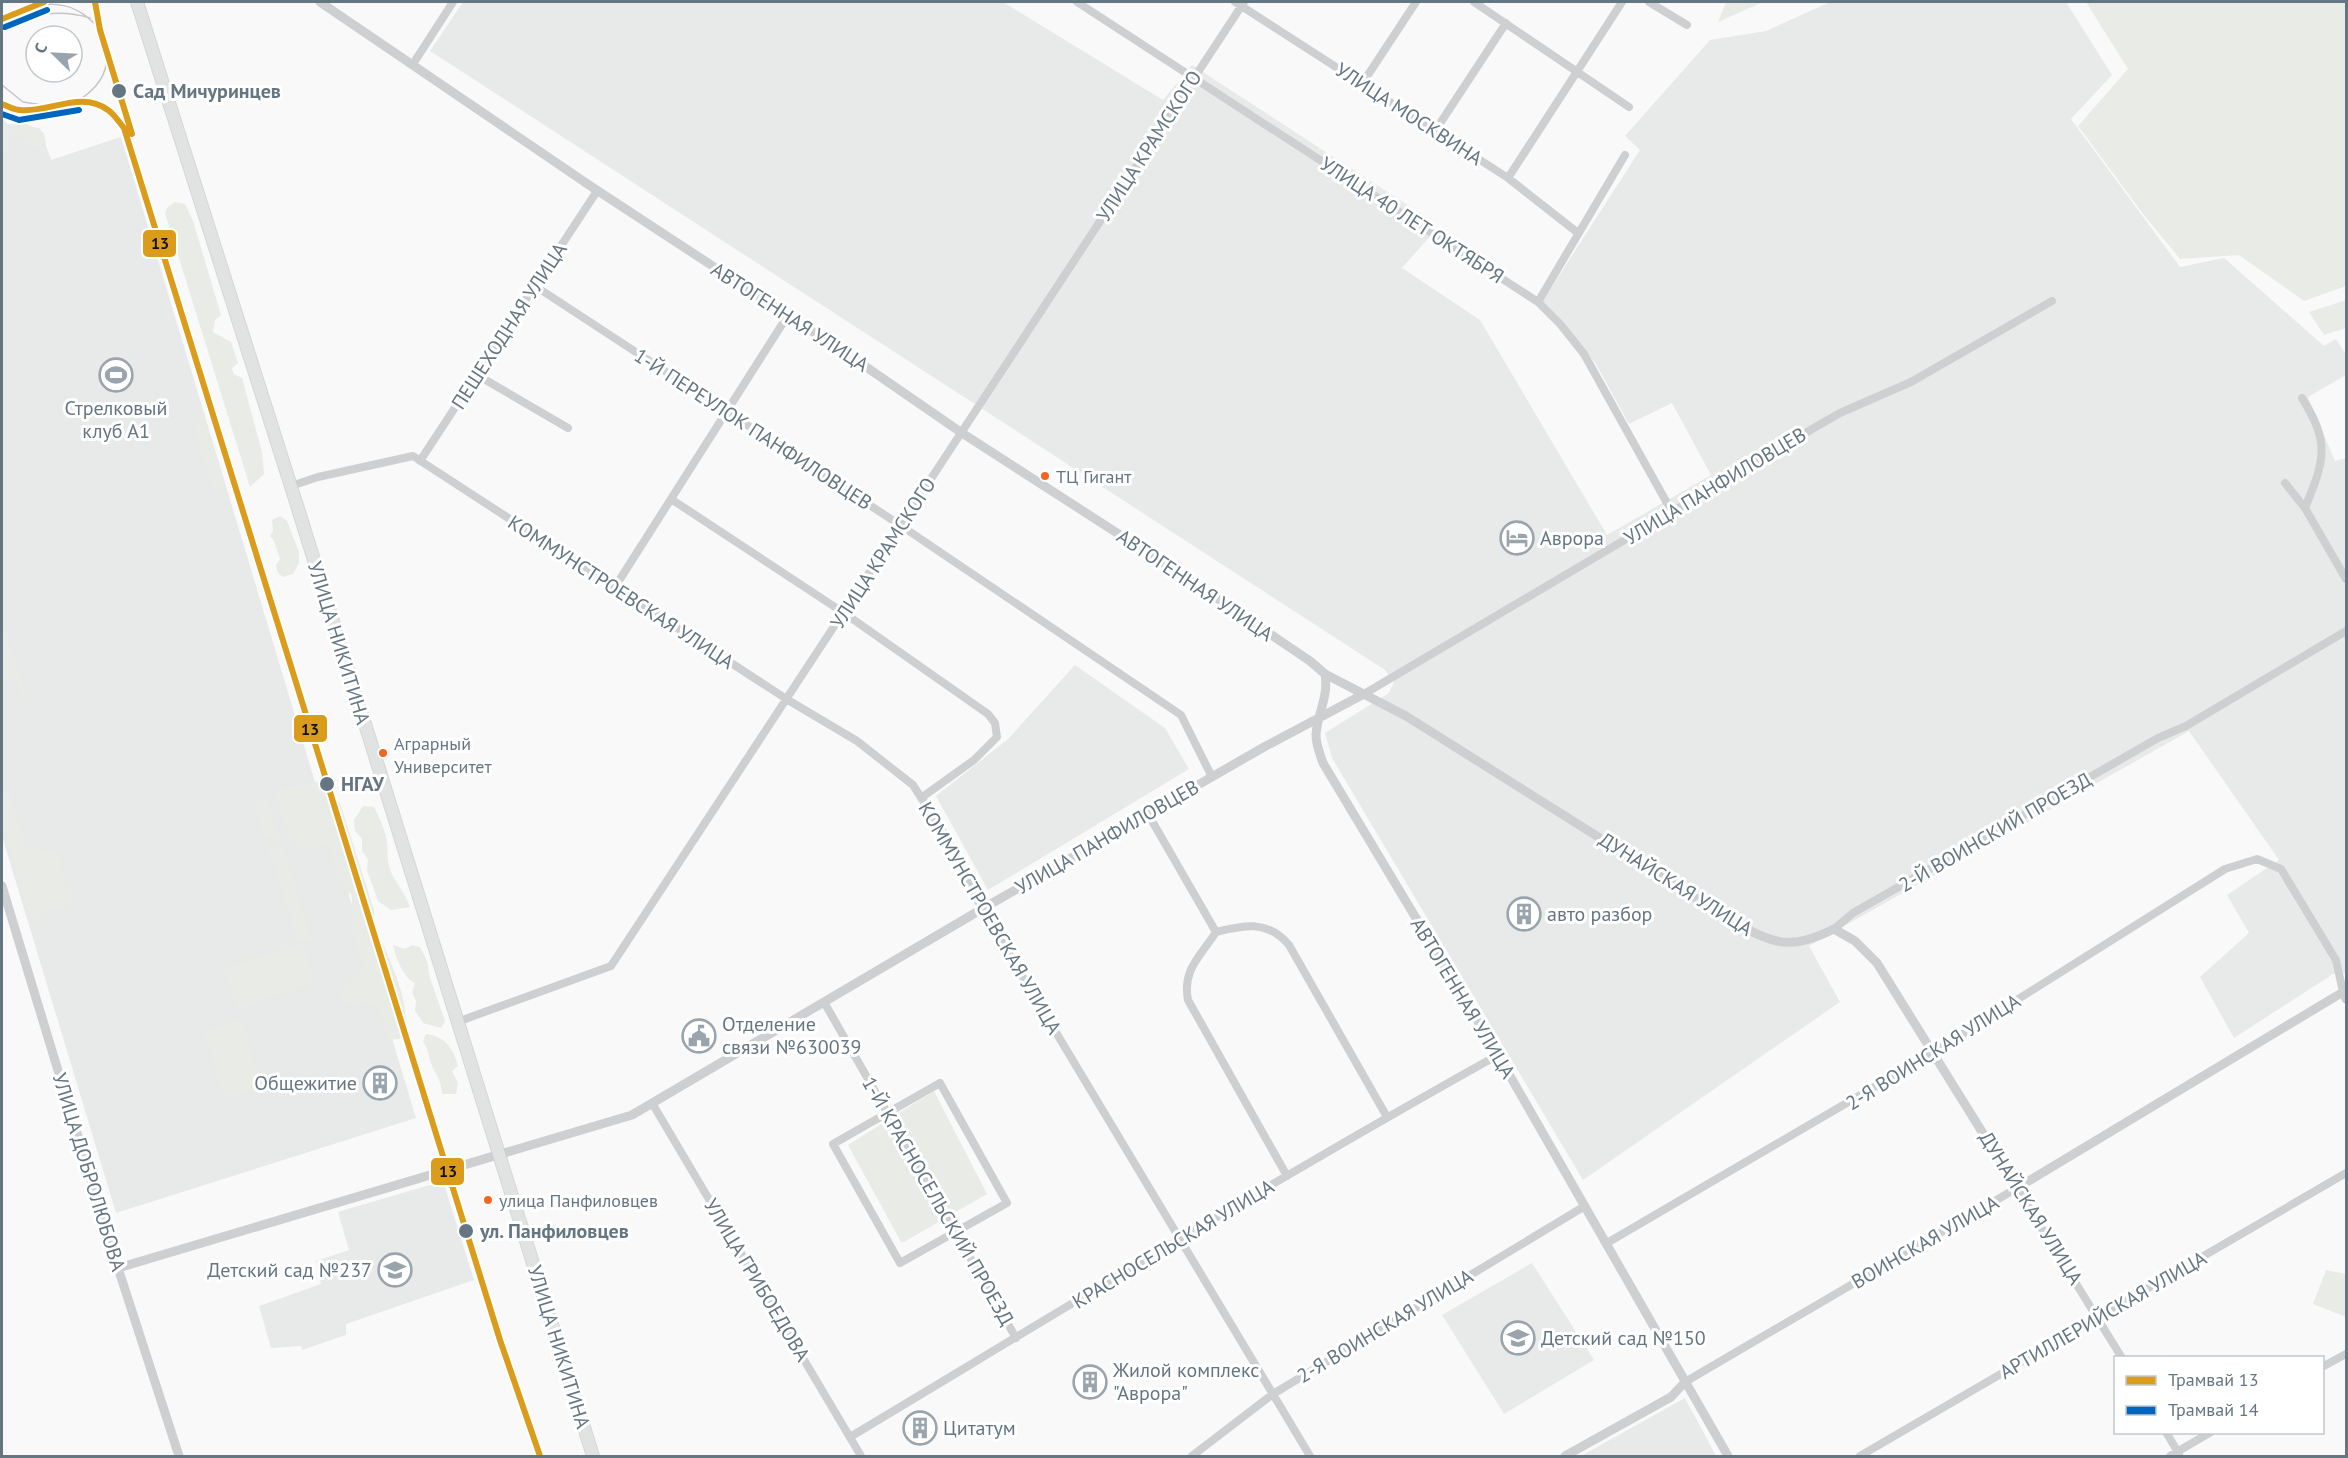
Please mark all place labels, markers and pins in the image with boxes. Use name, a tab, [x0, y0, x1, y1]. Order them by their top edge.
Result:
place label: Сад Мичуринцев	[133, 78, 281, 104]
marker: Сад Мичуринцев	[110, 82, 128, 100]
sports icon: Стрелковый клуб А1	[98, 357, 134, 393]
place label: Стрелковый клуб А1	[65, 395, 167, 444]
place label: ТЦ Гигант	[1056, 465, 1132, 488]
marker: ТЦ Гигант	[1039, 470, 1051, 482]
hotel icon: Аврора	[1499, 520, 1535, 556]
place label: Аврора	[1540, 525, 1604, 551]
place label: Аграрный Университет	[394, 732, 492, 778]
marker: Аграрный Университет	[377, 747, 389, 759]
place label: НГАУ	[341, 771, 384, 797]
marker: НГАУ	[318, 775, 336, 793]
building icon: авто разбор	[1506, 896, 1542, 932]
place label: авто разбор	[1547, 901, 1652, 927]
place label: Отделение связи №630039	[722, 1011, 861, 1060]
public building icon: Отделение связи №630039	[681, 1018, 717, 1054]
building icon: Общежитие	[362, 1065, 398, 1101]
place label: Общежитие	[254, 1070, 357, 1096]
place label: улица Панфиловцев	[499, 1189, 658, 1212]
marker: улица Панфиловцев	[482, 1194, 494, 1206]
place label: ул. Панфиловцев	[479, 1218, 629, 1244]
marker: ул. Панфиловцев	[457, 1222, 475, 1240]
school or university icon: Детский сад №237	[377, 1252, 413, 1288]
place label: Детский сад №237	[207, 1257, 372, 1283]
school or university icon: Детский сад №150	[1500, 1320, 1536, 1356]
place label: Детский сад №150	[1541, 1325, 1706, 1351]
place label: Жилой комплекс "Аврора"	[1112, 1357, 1259, 1406]
building icon: Жилой комплекс "Аврора"	[1072, 1364, 1108, 1400]
building icon: Цитатум	[902, 1410, 938, 1446]
place label: Цитатум	[943, 1415, 1016, 1441]

